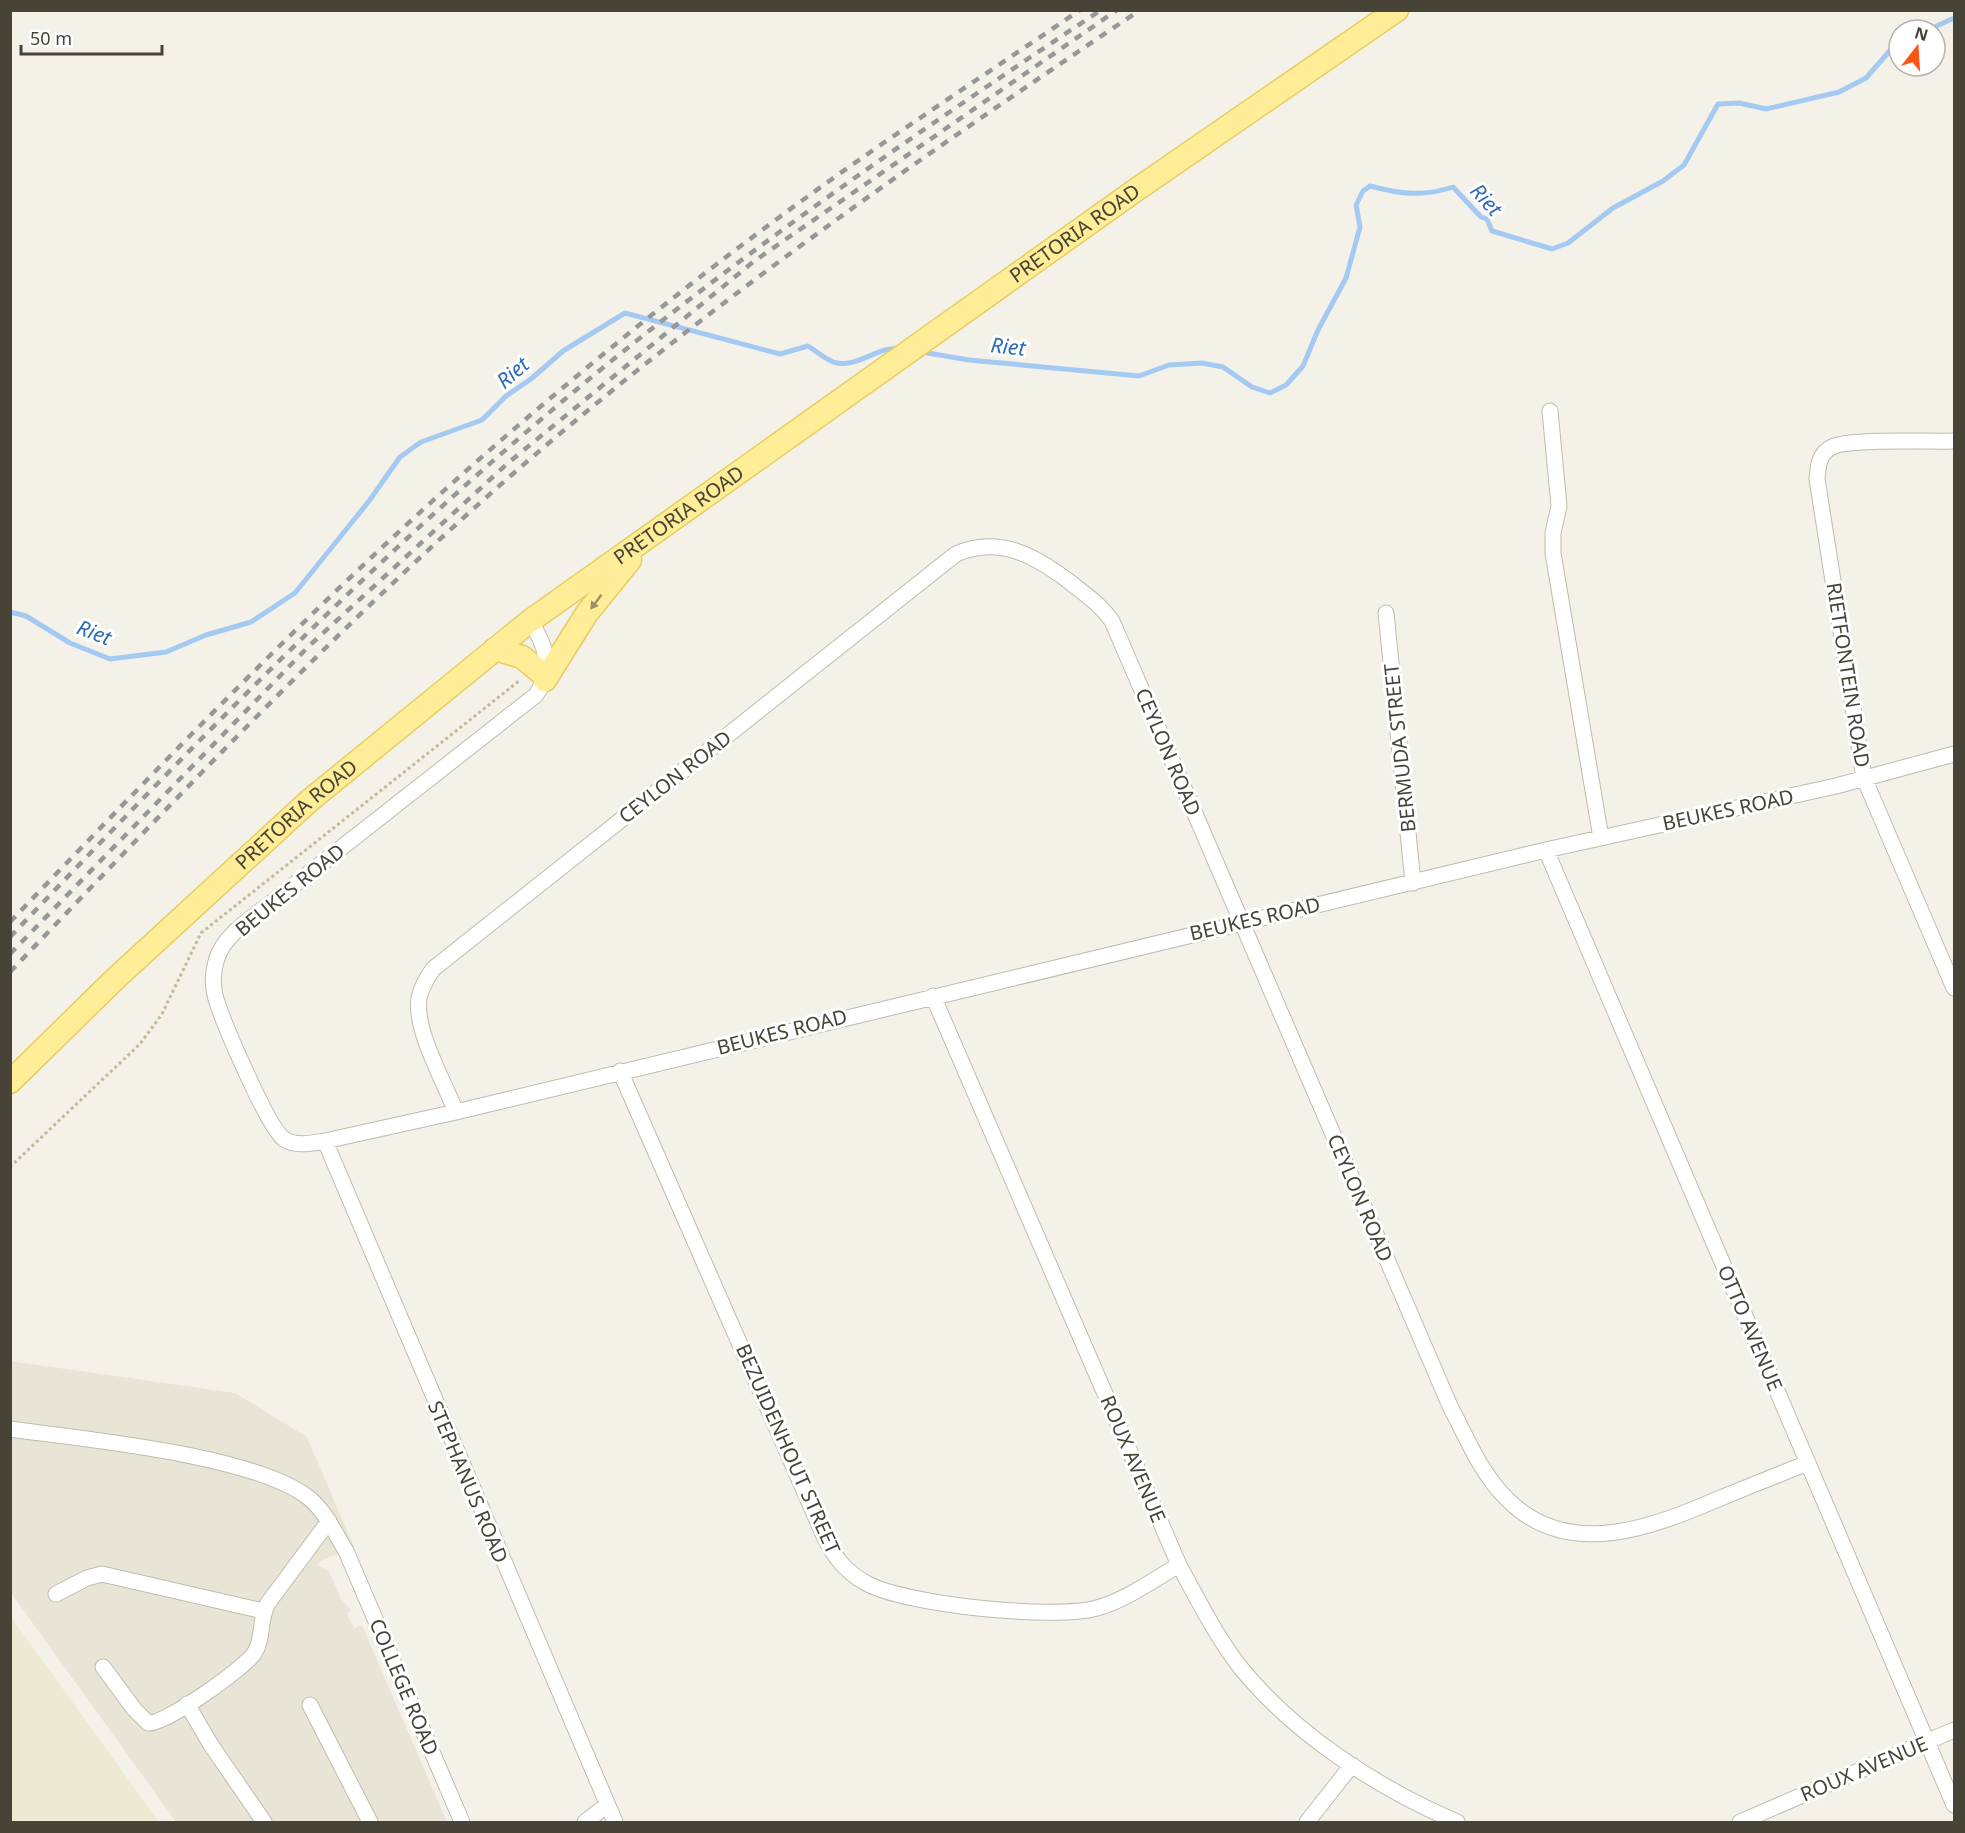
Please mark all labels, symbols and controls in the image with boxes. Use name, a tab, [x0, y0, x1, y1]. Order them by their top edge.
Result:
scale bar	[21, 18, 162, 56]
north arrow	[1887, 18, 1947, 78]
text: N	[1912, 21, 1931, 46]
text: 50 m	[30, 26, 72, 50]
street label: PRETORIA ROAD	[1004, 177, 1145, 289]
water label: Riet	[1465, 177, 1510, 222]
water label: Riet	[989, 330, 1028, 362]
water label: Riet	[490, 350, 535, 394]
street label: PRETORIA ROAD	[608, 459, 749, 570]
street label: RIETFONTEIN ROAD	[1821, 580, 1876, 769]
one-way arrow	[590, 593, 602, 609]
water label: Riet	[73, 613, 117, 652]
street label: BERMUDA STREET	[1377, 662, 1422, 834]
street label: CEYLON ROAD	[1129, 684, 1208, 820]
street label: CEYLON ROAD	[613, 724, 737, 829]
street label: PRETORIA ROAD	[229, 753, 363, 875]
street label: BEUKES ROAD	[1660, 782, 1796, 837]
street label: BEUKES ROAD	[229, 837, 350, 942]
street label: BEUKES ROAD	[1187, 890, 1323, 947]
street label: BEUKES ROAD	[714, 1002, 850, 1061]
street label: CEYLON ROAD	[1321, 1130, 1400, 1266]
street label: OTTO AVENUE	[1712, 1261, 1789, 1395]
street label: BEZUIDENHOUT STREET	[730, 1340, 847, 1558]
street label: ROUX AVENUE	[1095, 1391, 1172, 1527]
street label: STEPHANUS ROAD	[422, 1396, 515, 1567]
street label: COLLEGE ROAD	[364, 1614, 445, 1759]
street label: ROUX AVENUE	[1796, 1730, 1932, 1807]

